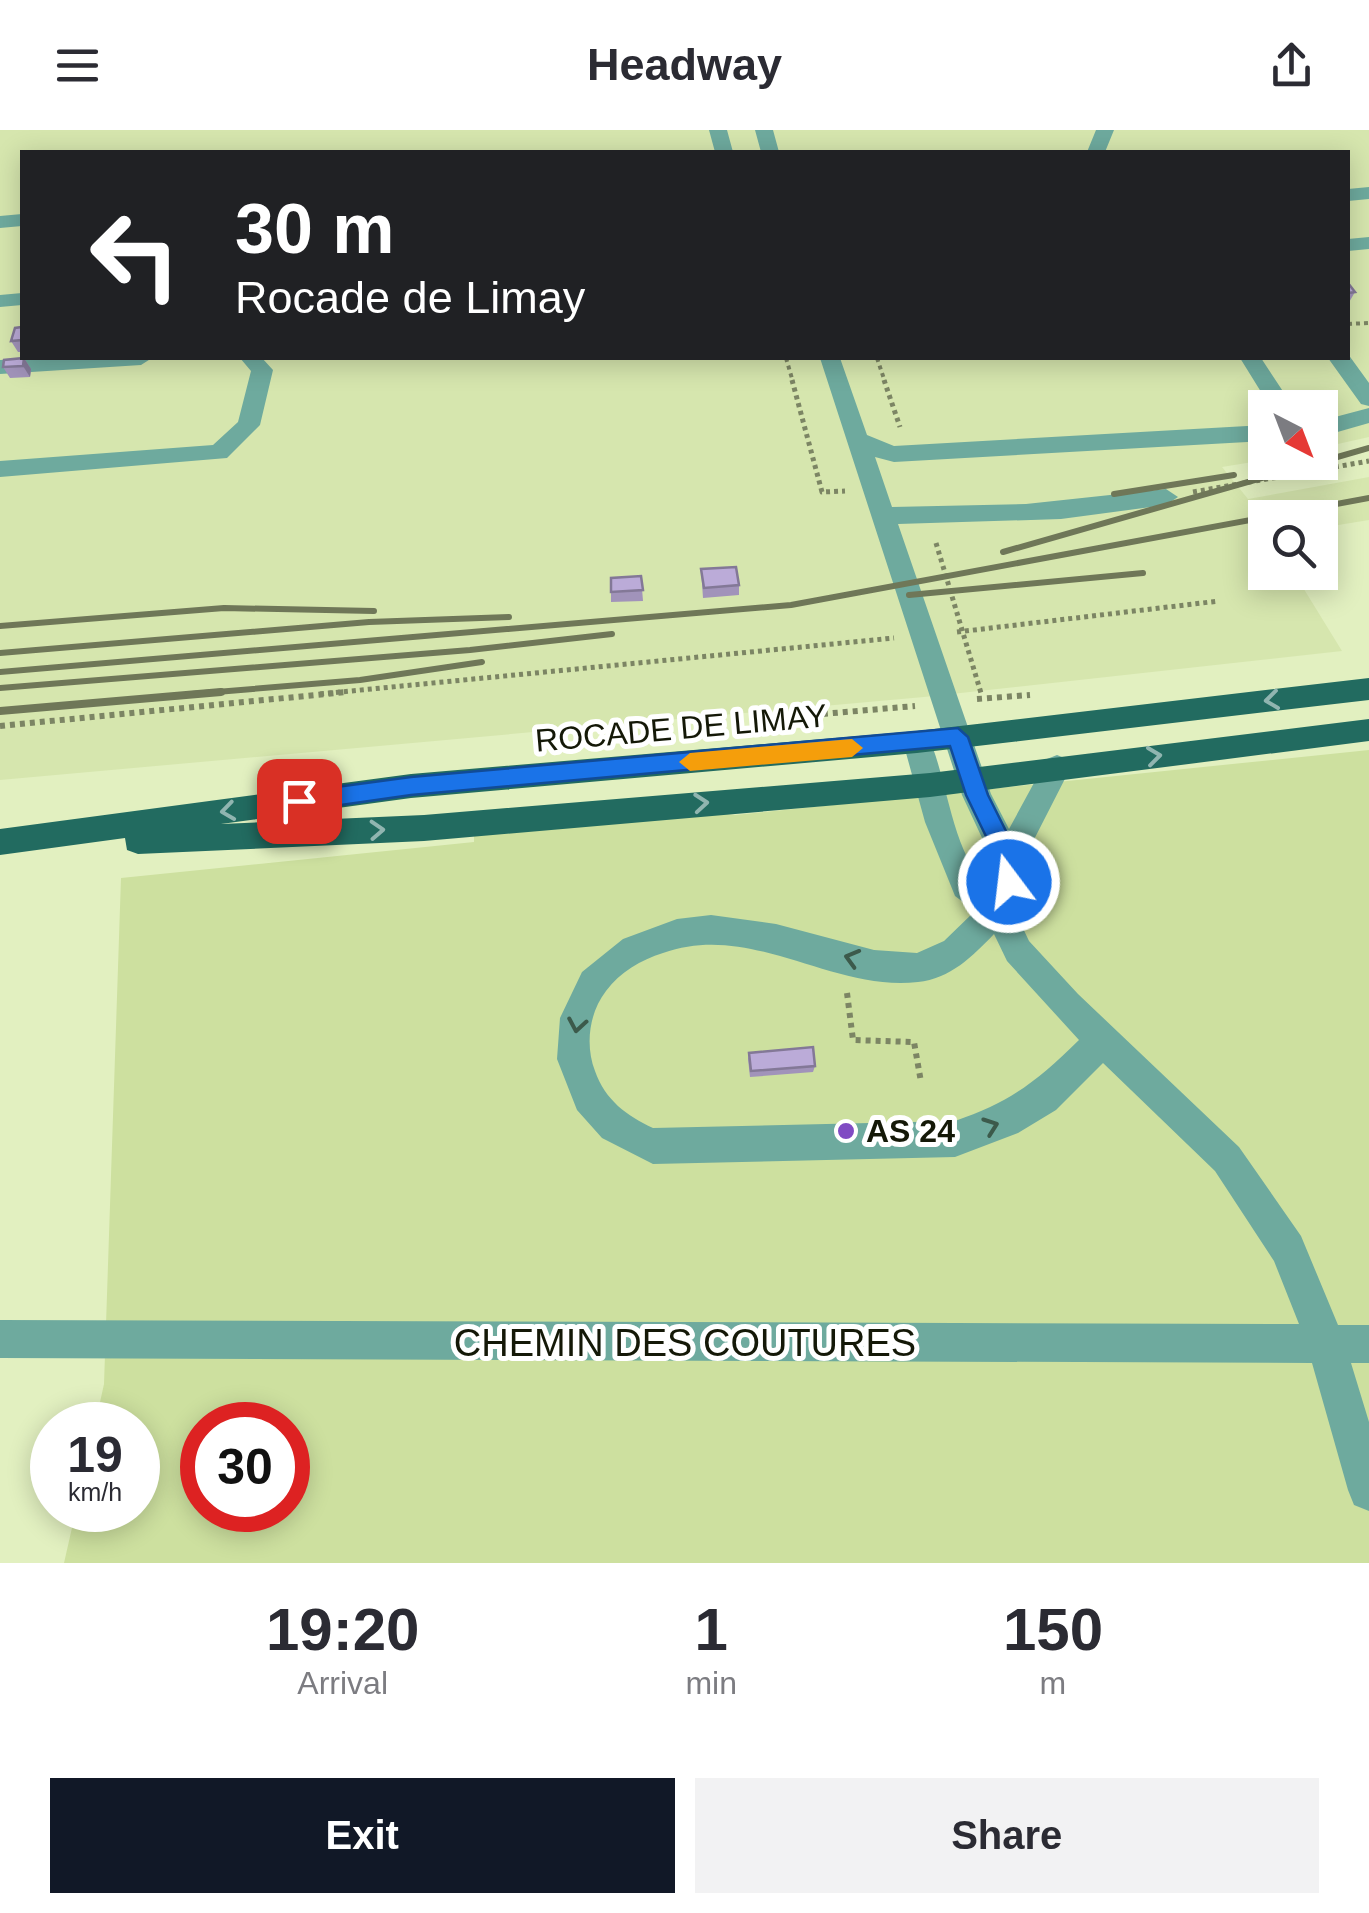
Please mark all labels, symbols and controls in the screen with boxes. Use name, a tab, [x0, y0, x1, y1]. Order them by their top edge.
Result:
icon: menu	[50, 38, 105, 93]
icon: share	[1264, 38, 1319, 93]
text: Headway	[587, 39, 782, 90]
icon: left	[70, 190, 200, 320]
text: 30 m	[235, 190, 395, 268]
text: Rocade de Limay	[235, 272, 585, 323]
north arrow	[1248, 390, 1338, 480]
map controls	[1248, 390, 1338, 590]
button: search	[1248, 500, 1338, 590]
one-way arrow	[1264, 689, 1280, 710]
street label: ROCADE DE LIMAY	[534, 697, 828, 759]
one-way arrow	[1146, 746, 1162, 767]
pin	[257, 759, 342, 844]
icon: arrive	[272, 774, 327, 829]
one-way arrow	[693, 793, 709, 814]
one-way arrow	[220, 799, 237, 820]
one-way arrow	[370, 820, 386, 841]
position arrow	[957, 830, 1061, 934]
one-way arrow	[843, 948, 861, 969]
one-way arrow	[567, 1017, 589, 1034]
place label: AS 24	[866, 1113, 955, 1149]
one-way arrow	[982, 1117, 999, 1138]
marker: AS 24	[835, 1120, 857, 1142]
street label: CHEMIN DES COUTURES	[454, 1322, 916, 1364]
speed limit sign: 30	[180, 1402, 310, 1532]
text: 19	[67, 1427, 123, 1483]
text: km/h	[68, 1478, 122, 1506]
text: 19:20	[266, 1596, 419, 1663]
text: 1	[694, 1596, 728, 1663]
text: 150	[1003, 1596, 1103, 1663]
text: Arrival	[297, 1665, 388, 1701]
text: min	[685, 1665, 737, 1701]
text: m	[1040, 1665, 1066, 1701]
button: Exit	[50, 1778, 675, 1893]
button: Share	[695, 1778, 1319, 1893]

